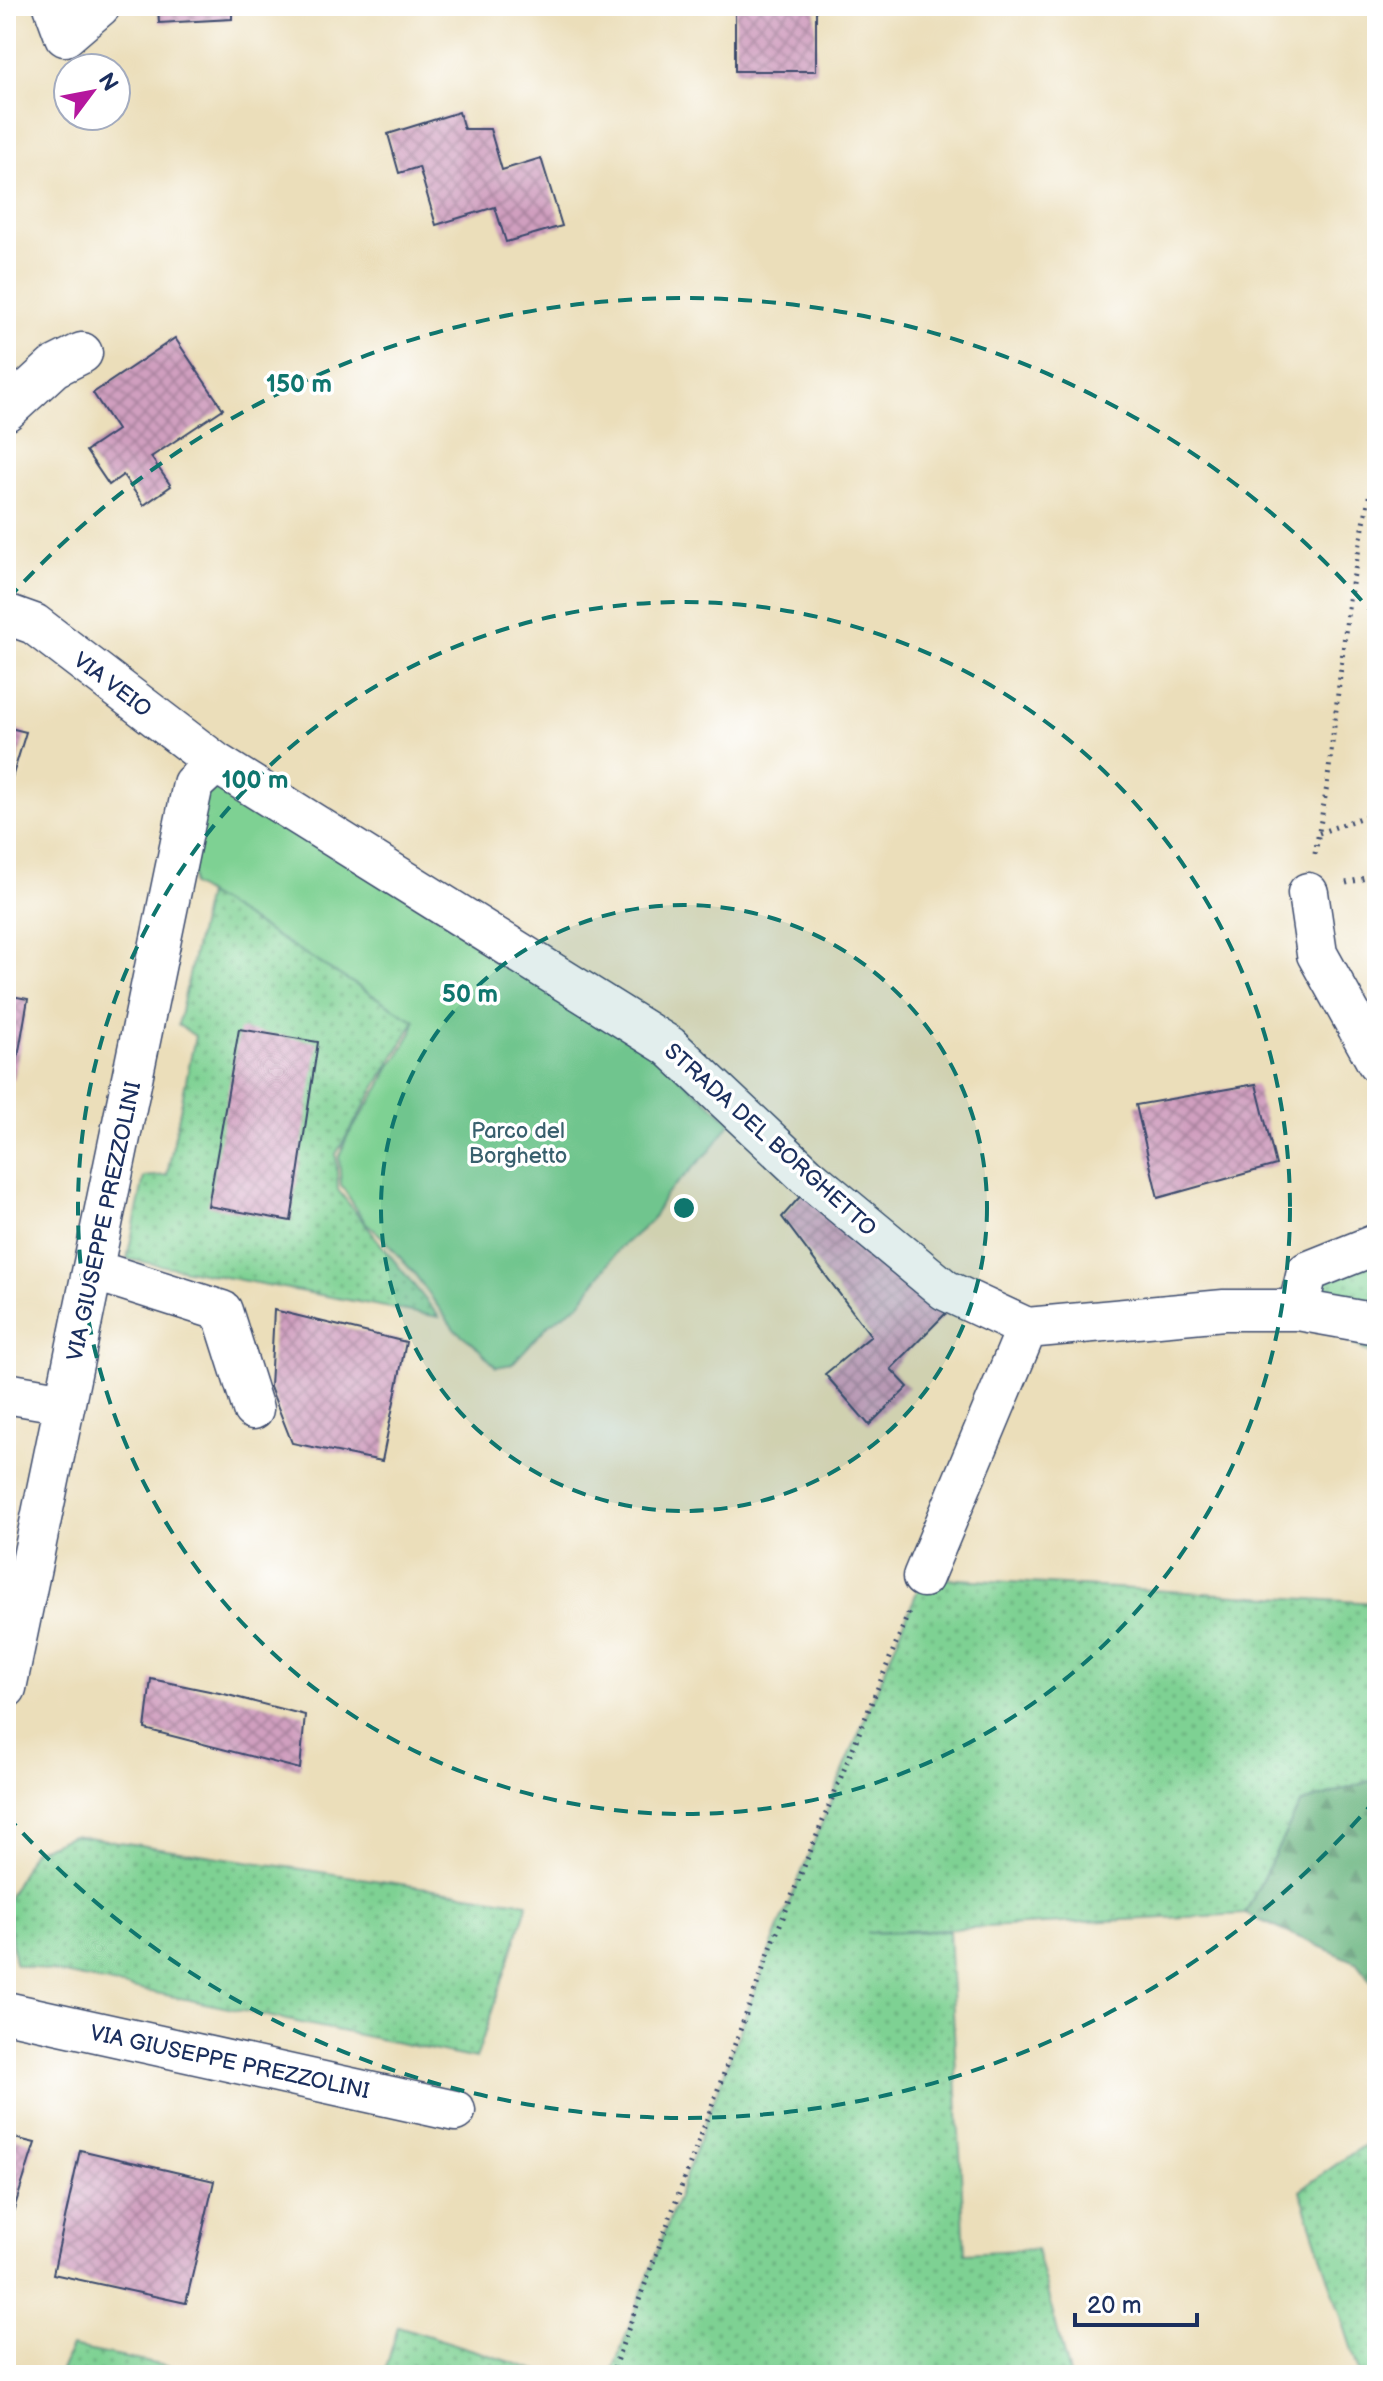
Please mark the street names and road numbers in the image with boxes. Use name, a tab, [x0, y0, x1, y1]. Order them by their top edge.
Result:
street label: VIA VEIO	[68, 647, 156, 723]
street label: STRADA DEL BORGHETTO	[659, 1038, 881, 1242]
street label: VIA GIUSEPPE PREZZOLINI	[62, 1079, 147, 1363]
street label: VIA GIUSEPPE PREZZOLINI	[88, 2020, 372, 2105]

